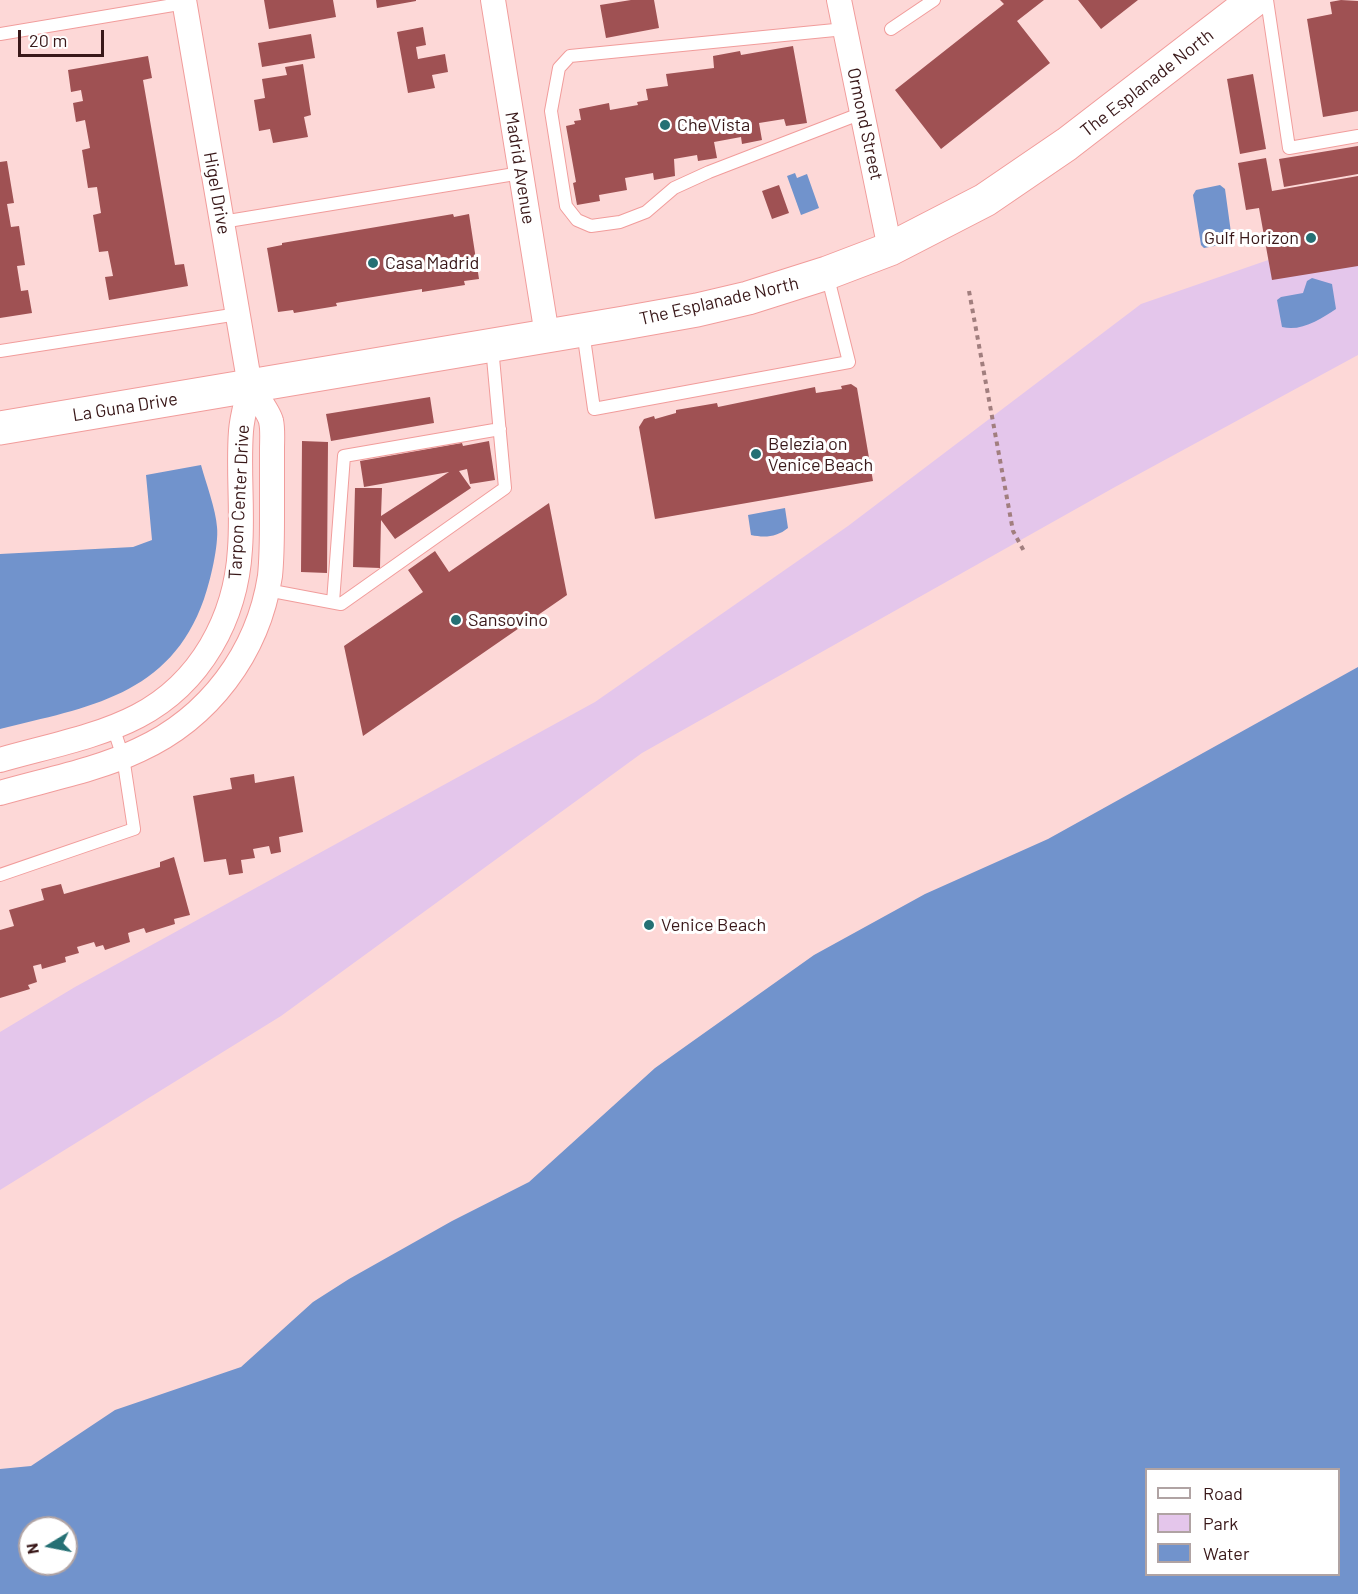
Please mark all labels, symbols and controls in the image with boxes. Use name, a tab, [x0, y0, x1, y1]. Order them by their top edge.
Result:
scale bar	[21, 18, 106, 56]
street label: The Esplanade North	[1076, 24, 1218, 142]
text: 20 m	[29, 29, 67, 51]
street label: Ormond Street	[843, 66, 887, 182]
street label: Madrid Avenue	[500, 110, 540, 226]
place label: Che Vista	[677, 114, 750, 136]
marker: Che Vista	[658, 118, 672, 132]
street label: Higel Drive	[199, 150, 235, 236]
place label: Gulf Horizon	[1204, 227, 1299, 249]
marker: Gulf Horizon	[1304, 231, 1318, 245]
place label: Casa Madrid	[385, 252, 479, 274]
marker: Casa Madrid	[366, 256, 380, 270]
street label: The Esplanade North	[637, 272, 801, 330]
street label: La Guna Drive	[71, 388, 179, 426]
street label: Tarpon Center Drive	[224, 424, 254, 580]
place label: Belezia on Venice Beach	[768, 433, 873, 476]
marker: Belezia on Venice Beach	[749, 447, 763, 461]
place label: Sansovino	[468, 609, 548, 631]
marker: Sansovino	[449, 613, 463, 627]
place label: Venice Beach	[661, 914, 766, 936]
marker: Venice Beach	[642, 918, 656, 932]
legend	[1145, 1468, 1340, 1576]
text: Road	[1203, 1482, 1243, 1504]
text: Park	[1203, 1512, 1238, 1534]
north arrow	[18, 1516, 78, 1576]
text: N	[21, 1542, 42, 1556]
text: Water	[1203, 1542, 1250, 1564]

